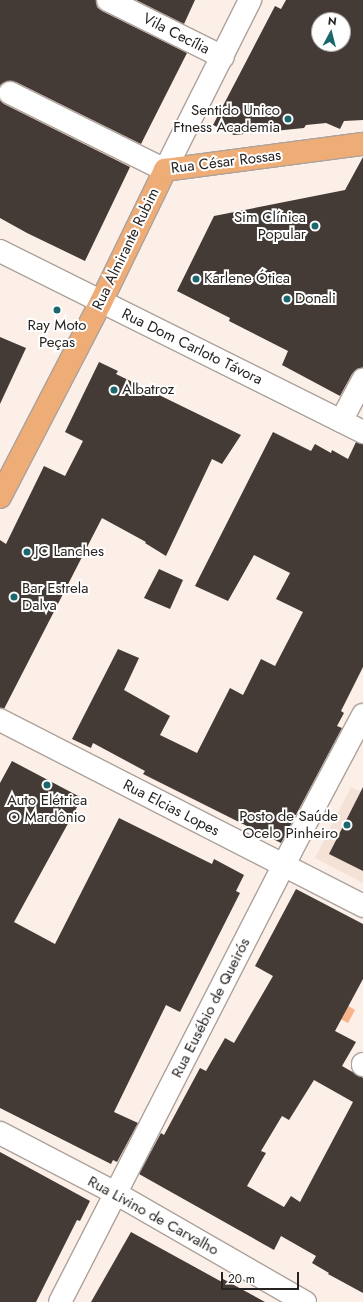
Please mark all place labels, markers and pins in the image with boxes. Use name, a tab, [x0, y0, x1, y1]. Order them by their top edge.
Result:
place label: Sentido Unico Ftness Academia	[173, 101, 280, 136]
marker: Sentido Unico Ftness Academia	[283, 114, 293, 124]
place label: Sim Clínica Popular	[234, 208, 306, 243]
marker: Sim Clínica Popular	[309, 220, 321, 232]
place label: Karlene Ótica	[204, 270, 290, 288]
marker: Karlene Ótica	[191, 274, 201, 284]
place label: Donali	[295, 290, 336, 308]
marker: Donali	[282, 294, 292, 304]
marker: Ray Moto Peças	[52, 305, 62, 315]
place label: Ray Moto Peças	[28, 316, 86, 351]
place label: Albatroz	[122, 381, 174, 399]
marker: Albatroz	[109, 385, 119, 395]
place label: JC Lanches	[35, 543, 104, 561]
marker: JC Lanches	[22, 547, 32, 557]
place label: Bar Estrela Dalva	[22, 579, 88, 614]
marker: Bar Estrela Dalva	[9, 592, 19, 602]
marker: Auto Elétrica O Mardônio	[42, 780, 52, 790]
place label: Auto Elétrica O Mardônio	[7, 791, 87, 826]
place label: Posto de Saúde Ocelo Pinheiro	[239, 807, 338, 842]
marker: Posto de Saúde Ocelo Pinheiro	[341, 819, 353, 831]

